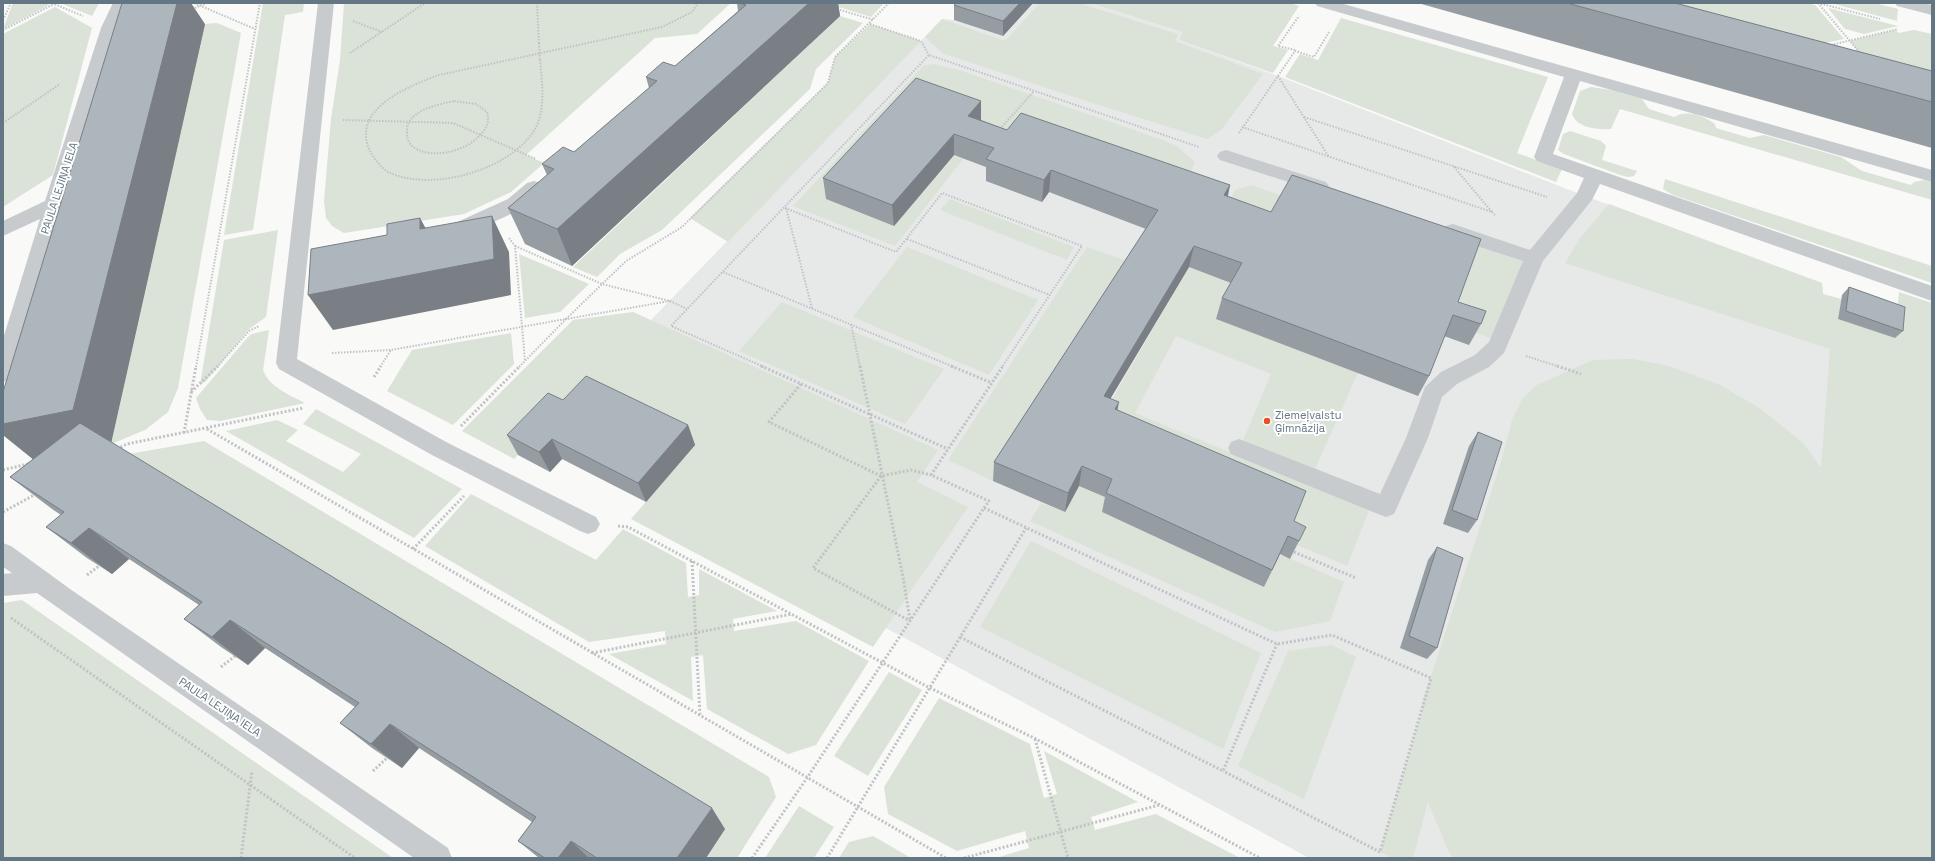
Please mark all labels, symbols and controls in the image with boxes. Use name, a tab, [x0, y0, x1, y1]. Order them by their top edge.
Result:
street label: PAULA LEJIŅA IELA	[38, 140, 80, 236]
place label: Ziemeļvalstu Ģimnāzija	[1275, 408, 1341, 435]
marker: Ziemeļvalstu Ģimnāzija	[1262, 416, 1272, 426]
street label: PAULA LEJIŅA IELA	[176, 674, 264, 740]

